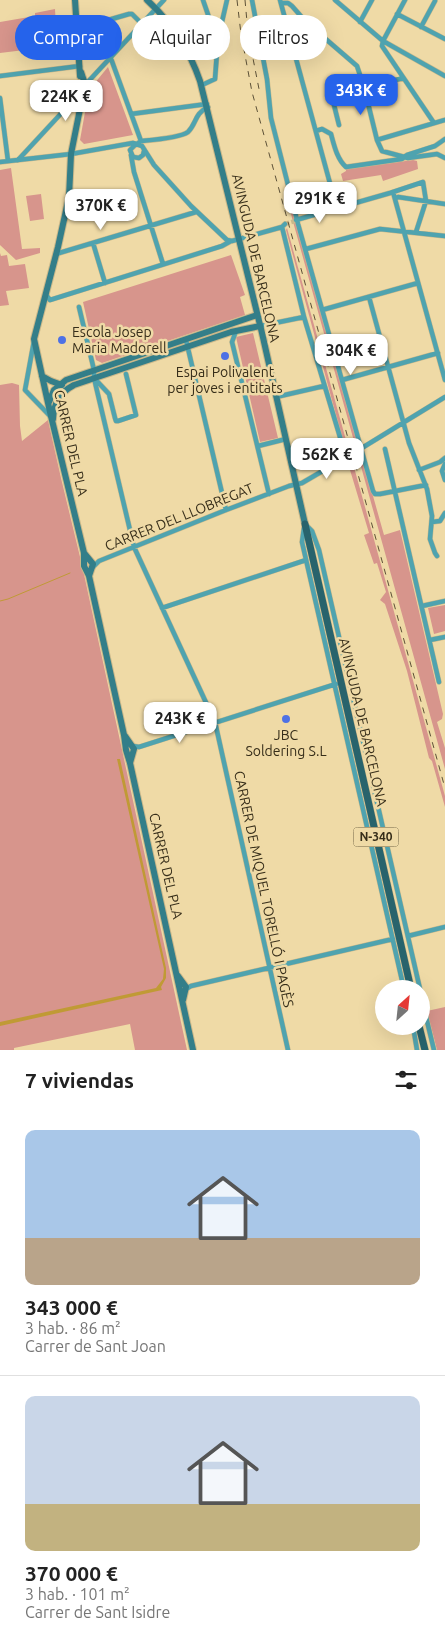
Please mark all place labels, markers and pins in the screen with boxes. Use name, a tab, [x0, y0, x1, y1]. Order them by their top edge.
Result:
pin: 343K €	[320, 74, 402, 116]
pin: 224K €	[25, 80, 107, 122]
pin: 291K €	[279, 182, 361, 224]
pin: 370K €	[60, 188, 142, 231]
place label: Escola Josep Maria Madorell	[72, 324, 167, 356]
marker: Escola Josep Maria Madorell	[56, 334, 68, 346]
pin: 304K €	[310, 334, 392, 376]
marker: Espai Polivalent per joves i entitats	[219, 350, 231, 362]
place label: Espai Polivalent per joves i entitats	[167, 364, 283, 396]
pin: 562K €	[286, 438, 368, 480]
pin: 243K €	[139, 702, 221, 744]
marker: JBC Soldering S.L	[280, 713, 292, 725]
place label: JBC Soldering S.L	[245, 727, 327, 759]

